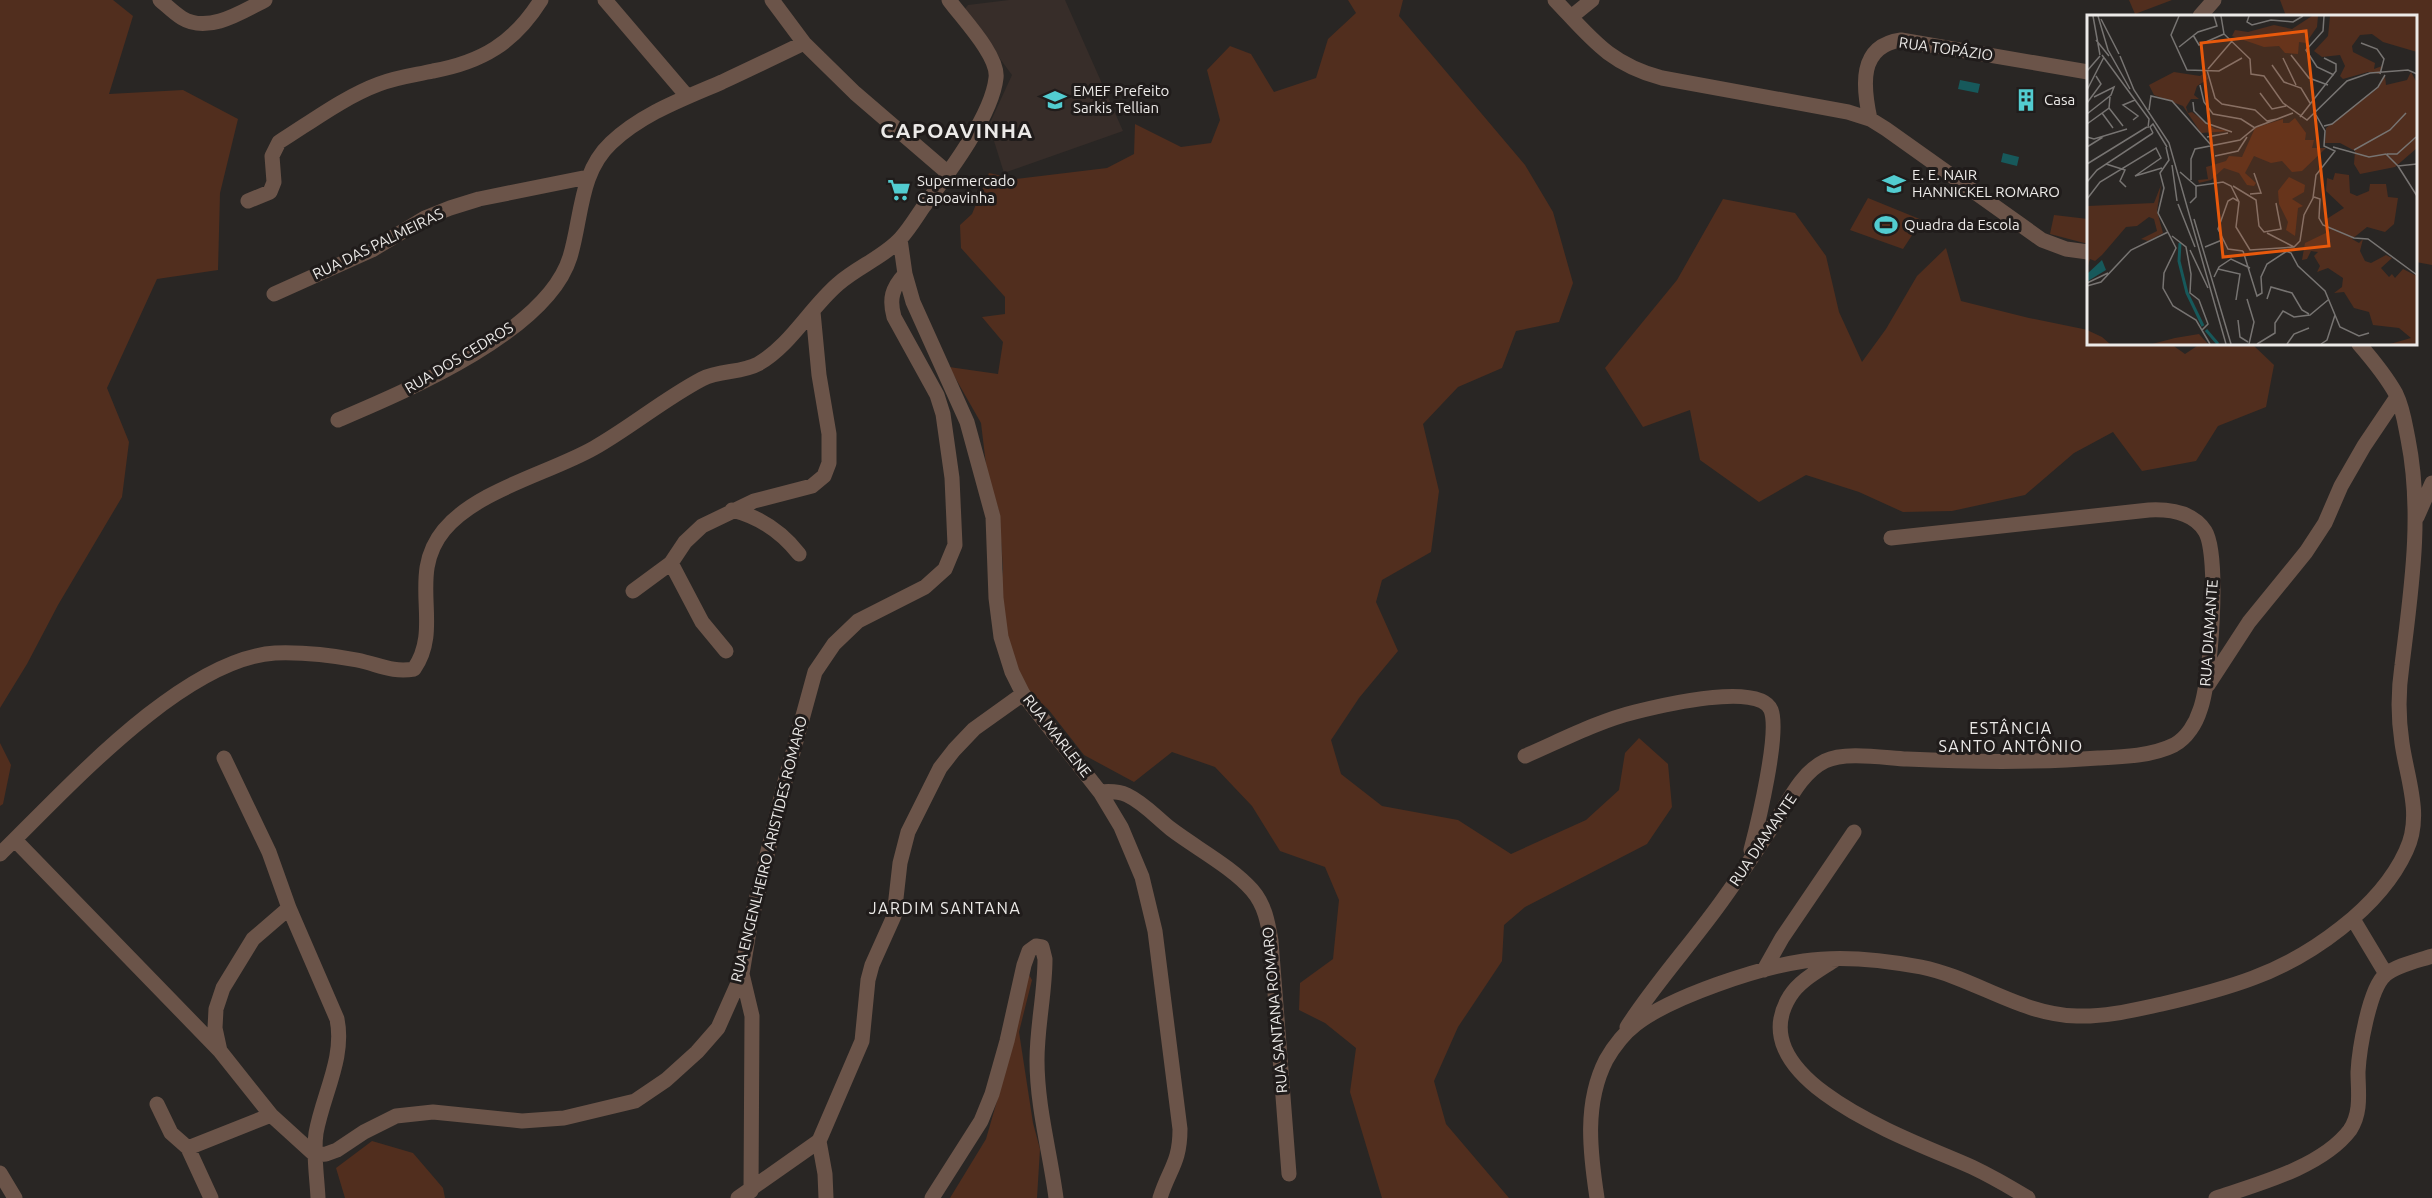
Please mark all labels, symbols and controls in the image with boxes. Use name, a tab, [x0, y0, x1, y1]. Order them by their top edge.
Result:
inset map	[2087, 15, 2417, 345]
street label: RUA TOPÁZIO	[1898, 33, 1994, 64]
place label: EMEF Prefeito Sarkis Tellian	[1073, 82, 1169, 116]
school or university icon: EMEF Prefeito Sarkis Tellian	[1042, 87, 1068, 113]
building icon: Casa	[2013, 87, 2039, 113]
place label: Casa	[2044, 91, 2075, 108]
district label: CAPOAVINHA	[880, 118, 1034, 142]
place label: E. E. NAIR HANNICKEL ROMARO	[1912, 166, 2060, 200]
school or university icon: E. E. NAIR HANNICKEL ROMARO	[1881, 171, 1907, 197]
place label: Supermercado Capoavinha	[917, 172, 1015, 206]
supermarket icon: Supermercado Capoavinha	[886, 177, 912, 203]
street label: RUA DAS PALMEIRAS	[310, 204, 446, 283]
sports icon: Quadra da Escola	[1873, 212, 1899, 238]
place label: Quadra da Escola	[1904, 216, 2020, 233]
street label: RUA DOS CEDROS	[402, 318, 516, 397]
street label: RUA DIAMANTE	[2196, 579, 2221, 687]
street label: RUA MARLENE	[1020, 691, 1095, 780]
street label: RUA ENGENLHEIRO ARISTIDES ROMARO	[727, 714, 810, 984]
district label: ESTÂNCIA SANTO ANTÔNIO	[1938, 718, 2084, 755]
street label: RUA DIAMANTE	[1726, 791, 1800, 889]
district label: JARDIM SANTANA	[869, 899, 1021, 917]
street label: RUA SANTANA ROMARO	[1259, 926, 1290, 1094]

